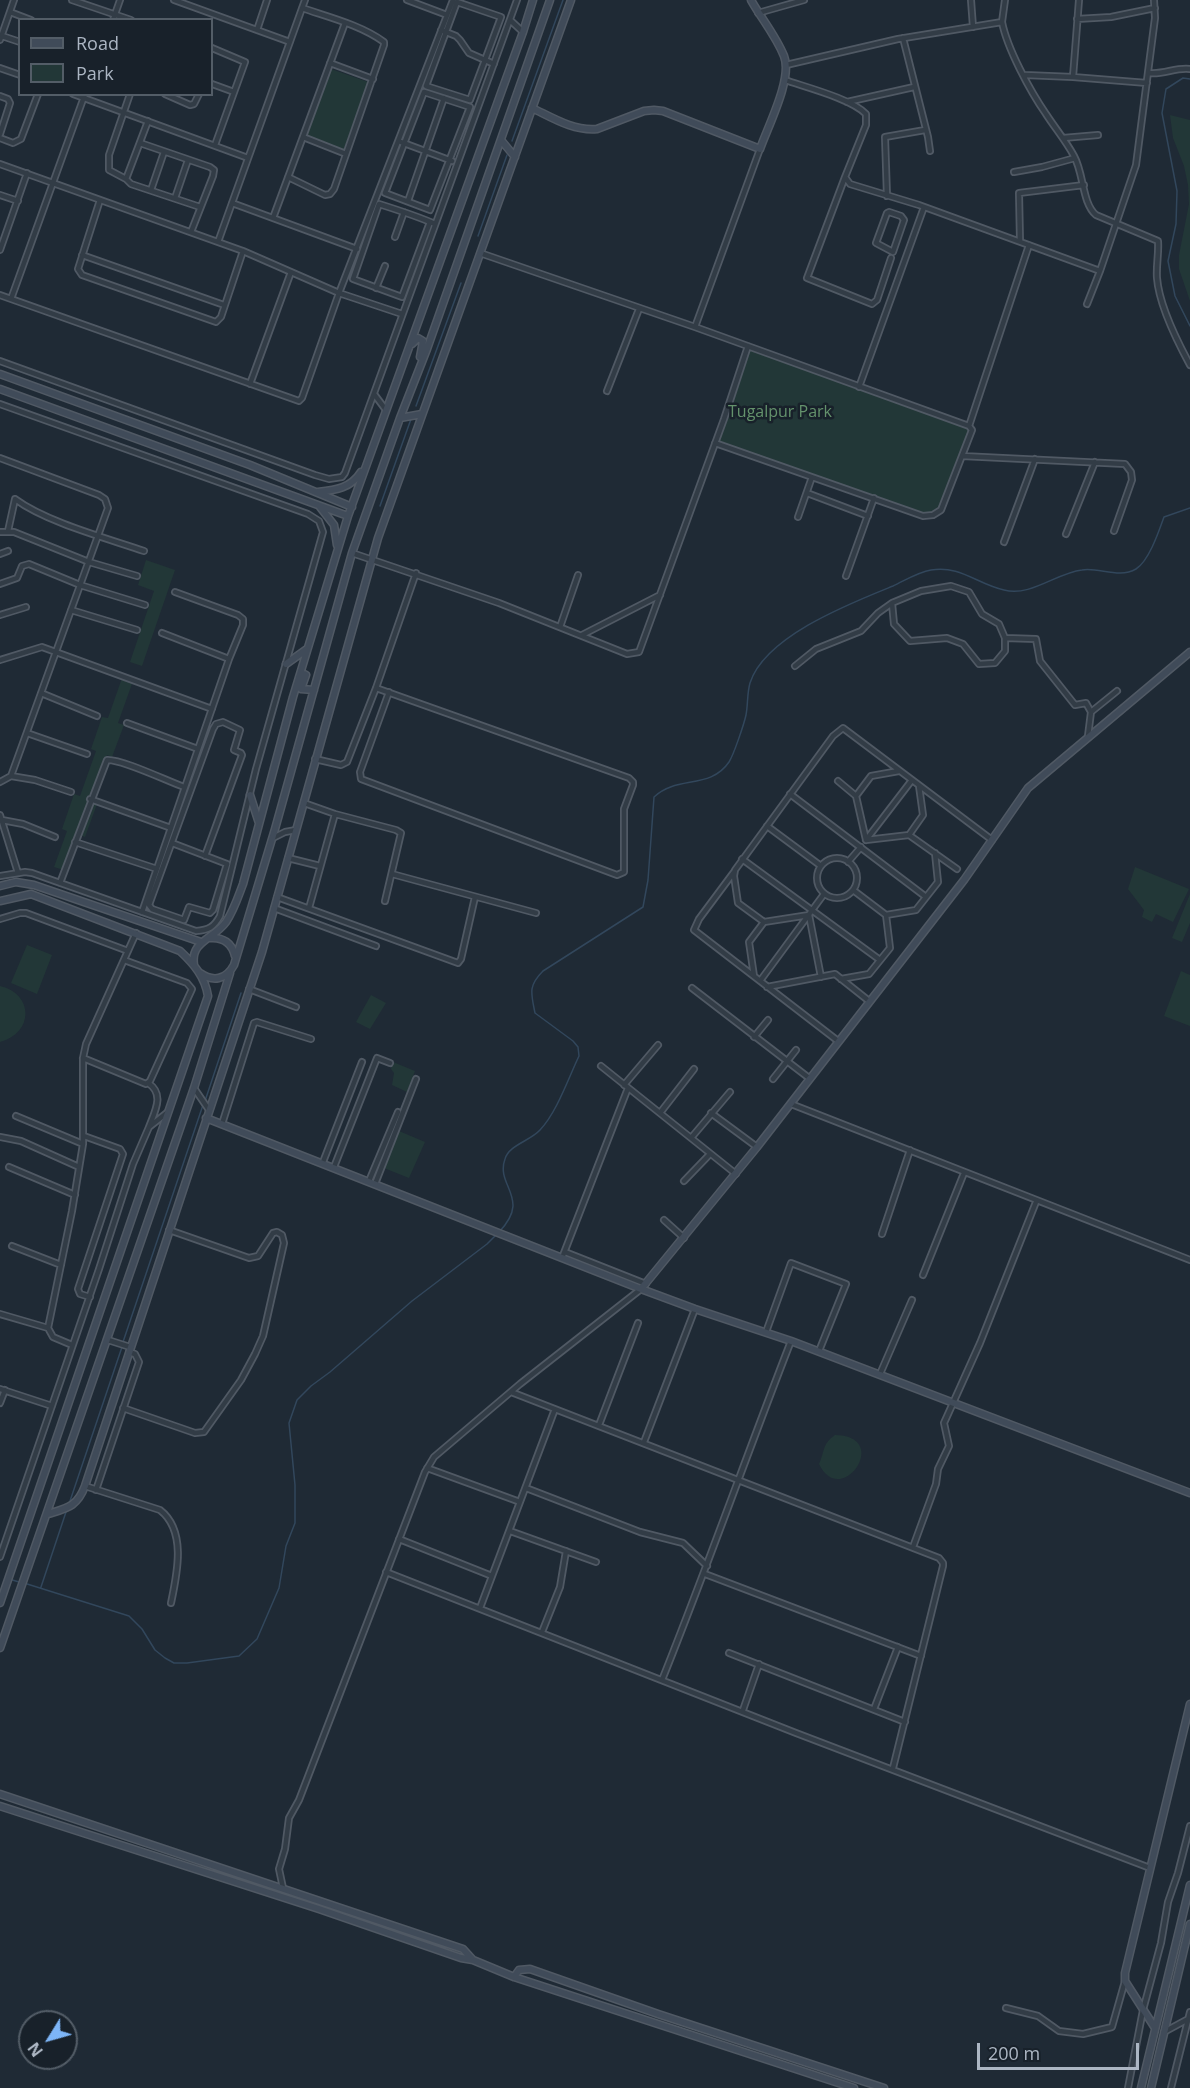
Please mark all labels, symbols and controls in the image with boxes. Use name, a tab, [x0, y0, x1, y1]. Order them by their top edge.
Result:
legend	[18, 18, 213, 96]
text: Road	[76, 31, 119, 55]
text: Park	[76, 61, 114, 85]
park label: Tugalpur Park	[728, 402, 832, 422]
north arrow	[18, 2010, 78, 2070]
scale bar	[980, 2031, 1142, 2069]
text: N	[23, 2038, 48, 2061]
text: 200 m	[988, 2041, 1040, 2065]

